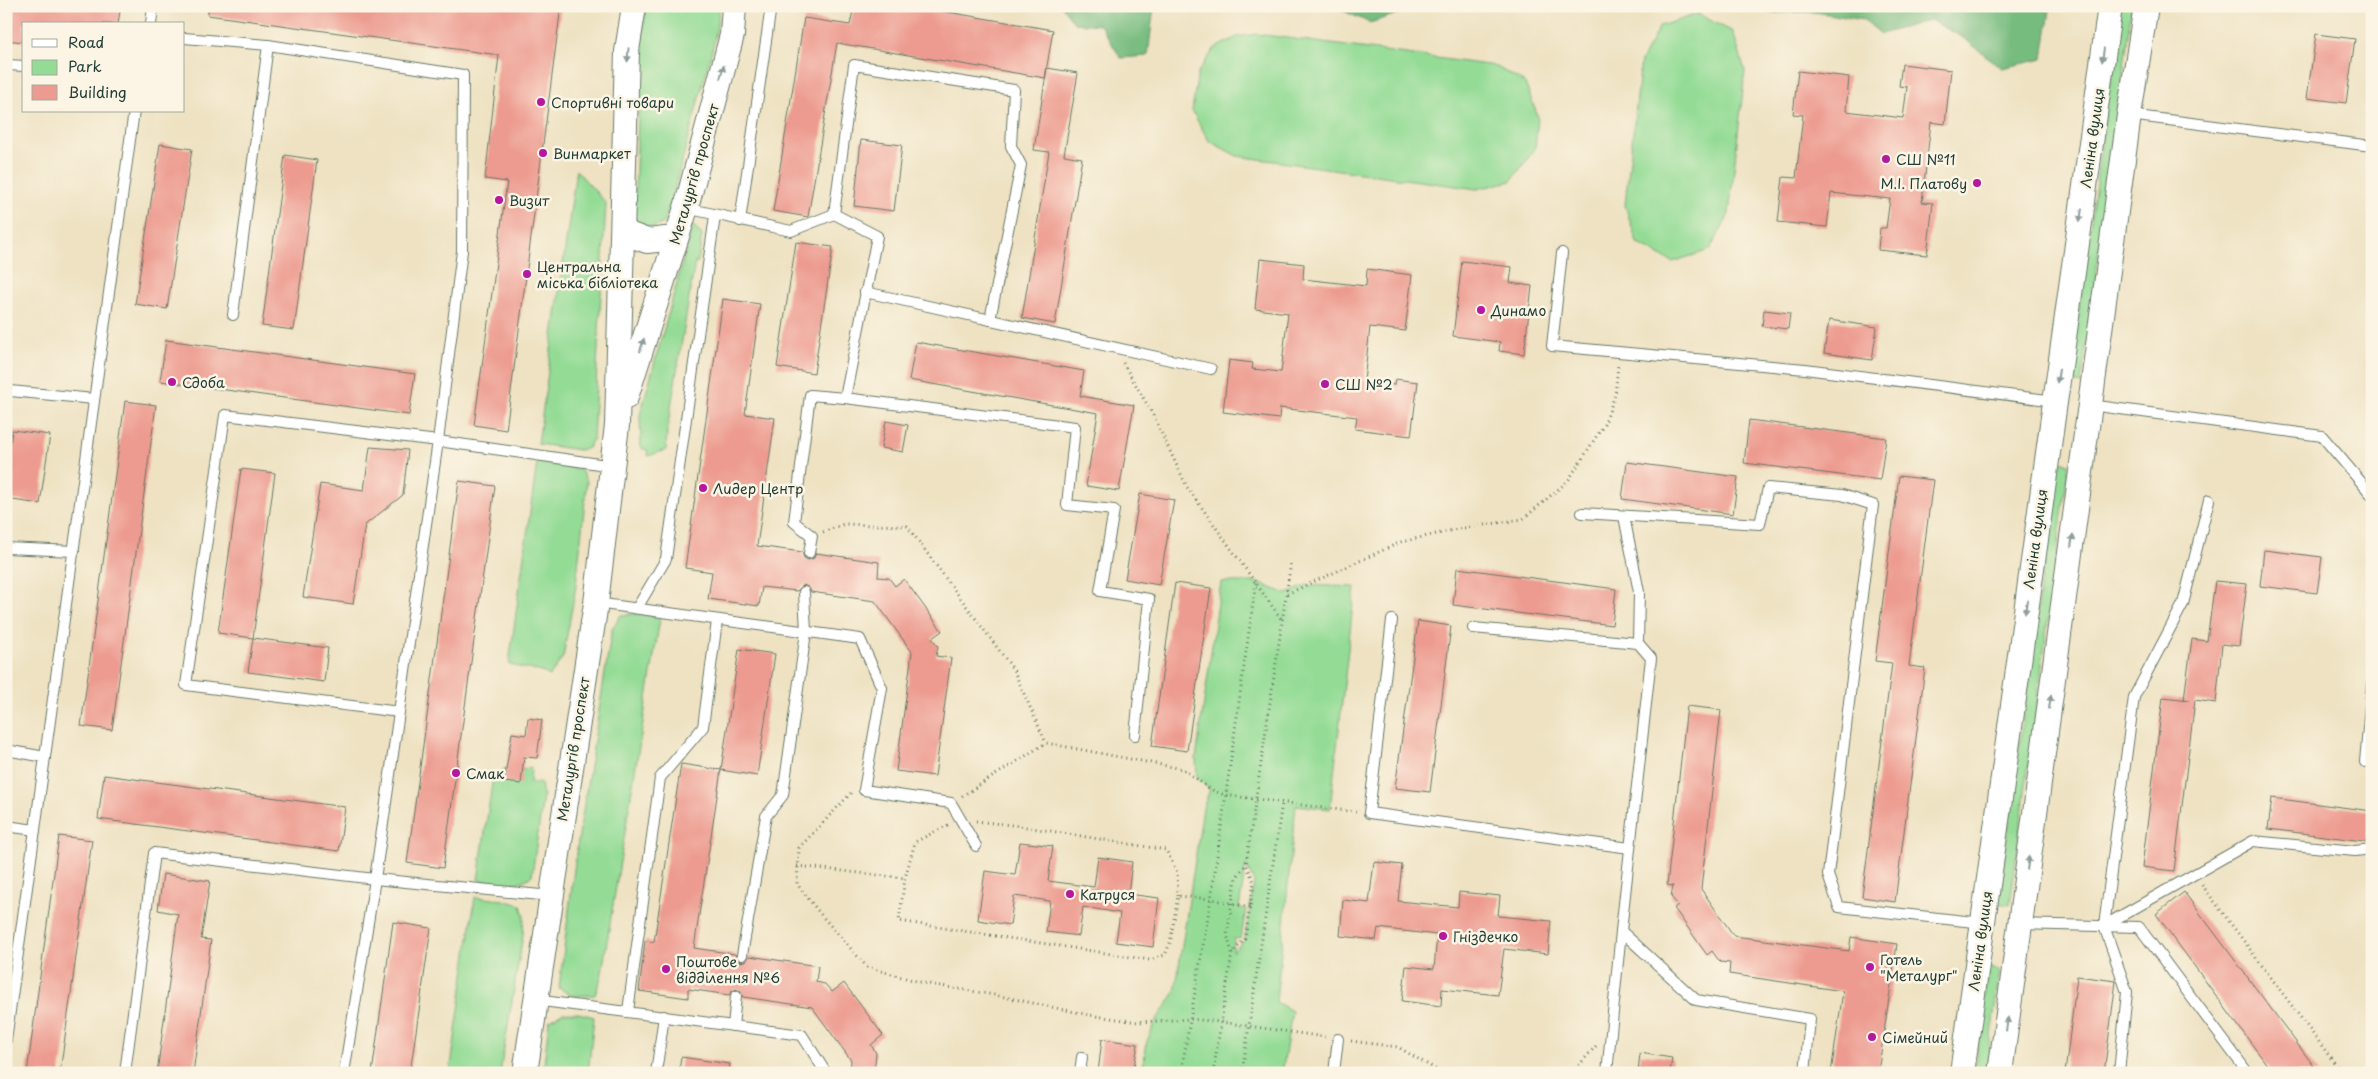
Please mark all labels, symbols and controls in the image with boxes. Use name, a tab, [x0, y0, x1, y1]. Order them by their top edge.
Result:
legend	[22, 22, 185, 112]
text: Road	[68, 30, 104, 53]
one-way arrow	[623, 47, 631, 63]
one-way arrow	[2099, 47, 2107, 63]
text: Park	[68, 54, 102, 77]
one-way arrow	[718, 64, 726, 79]
text: Building	[68, 80, 127, 103]
street label: Леніна вулиця	[2075, 87, 2109, 189]
place label: Спортивні товари	[551, 92, 674, 113]
marker: Спортивні товари	[535, 96, 547, 108]
street label: Металургів проспект	[664, 101, 724, 247]
place label: Винмаркет	[553, 143, 631, 164]
marker: Винмаркет	[537, 147, 549, 159]
place label: СШ №11	[1896, 149, 1956, 170]
marker: СШ №11	[1880, 153, 1892, 165]
place label: М.І. Платову	[1880, 173, 1967, 194]
marker: М.І. Платову	[1971, 177, 1983, 189]
place label: Визит	[509, 190, 550, 211]
marker: Визит	[493, 194, 505, 206]
one-way arrow	[2076, 208, 2084, 224]
place label: Центральна міська бібліотека	[537, 256, 658, 293]
marker: Центральна міська бібліотека	[521, 268, 533, 280]
place label: Динамо	[1490, 300, 1547, 321]
marker: Динамо	[1475, 304, 1487, 316]
one-way arrow	[639, 338, 647, 353]
one-way arrow	[2054, 369, 2062, 385]
place label: Сдоба	[182, 372, 225, 393]
place label: СШ №2	[1335, 374, 1393, 395]
marker: Сдоба	[166, 376, 178, 388]
marker: СШ №2	[1319, 378, 1331, 390]
place label: Лидер Центр	[713, 478, 803, 499]
marker: Лидер Центр	[697, 482, 709, 494]
street label: Леніна вулиця	[2018, 488, 2052, 590]
one-way arrow	[2068, 533, 2076, 549]
one-way arrow	[2022, 599, 2030, 615]
street label: Металургів проспект	[551, 675, 595, 823]
one-way arrow	[2046, 694, 2054, 710]
place label: Смак	[466, 763, 505, 784]
marker: Смак	[450, 767, 462, 779]
one-way arrow	[2025, 855, 2033, 871]
place label: Катруся	[1080, 884, 1135, 905]
marker: Катруся	[1064, 888, 1076, 900]
street label: Леніна вулиця	[1963, 890, 1997, 992]
place label: Гніздечко	[1453, 926, 1518, 947]
marker: Гніздечко	[1437, 930, 1449, 942]
place label: Готель "Металург"	[1880, 949, 1958, 986]
place label: Поштове відділення №6	[676, 951, 780, 988]
marker: Готель "Металург"	[1864, 961, 1876, 973]
marker: Поштове відділення №6	[660, 963, 672, 975]
one-way arrow	[2003, 1016, 2011, 1032]
place label: Сімейний	[1882, 1027, 1948, 1048]
marker: Сімейний	[1866, 1031, 1878, 1043]

